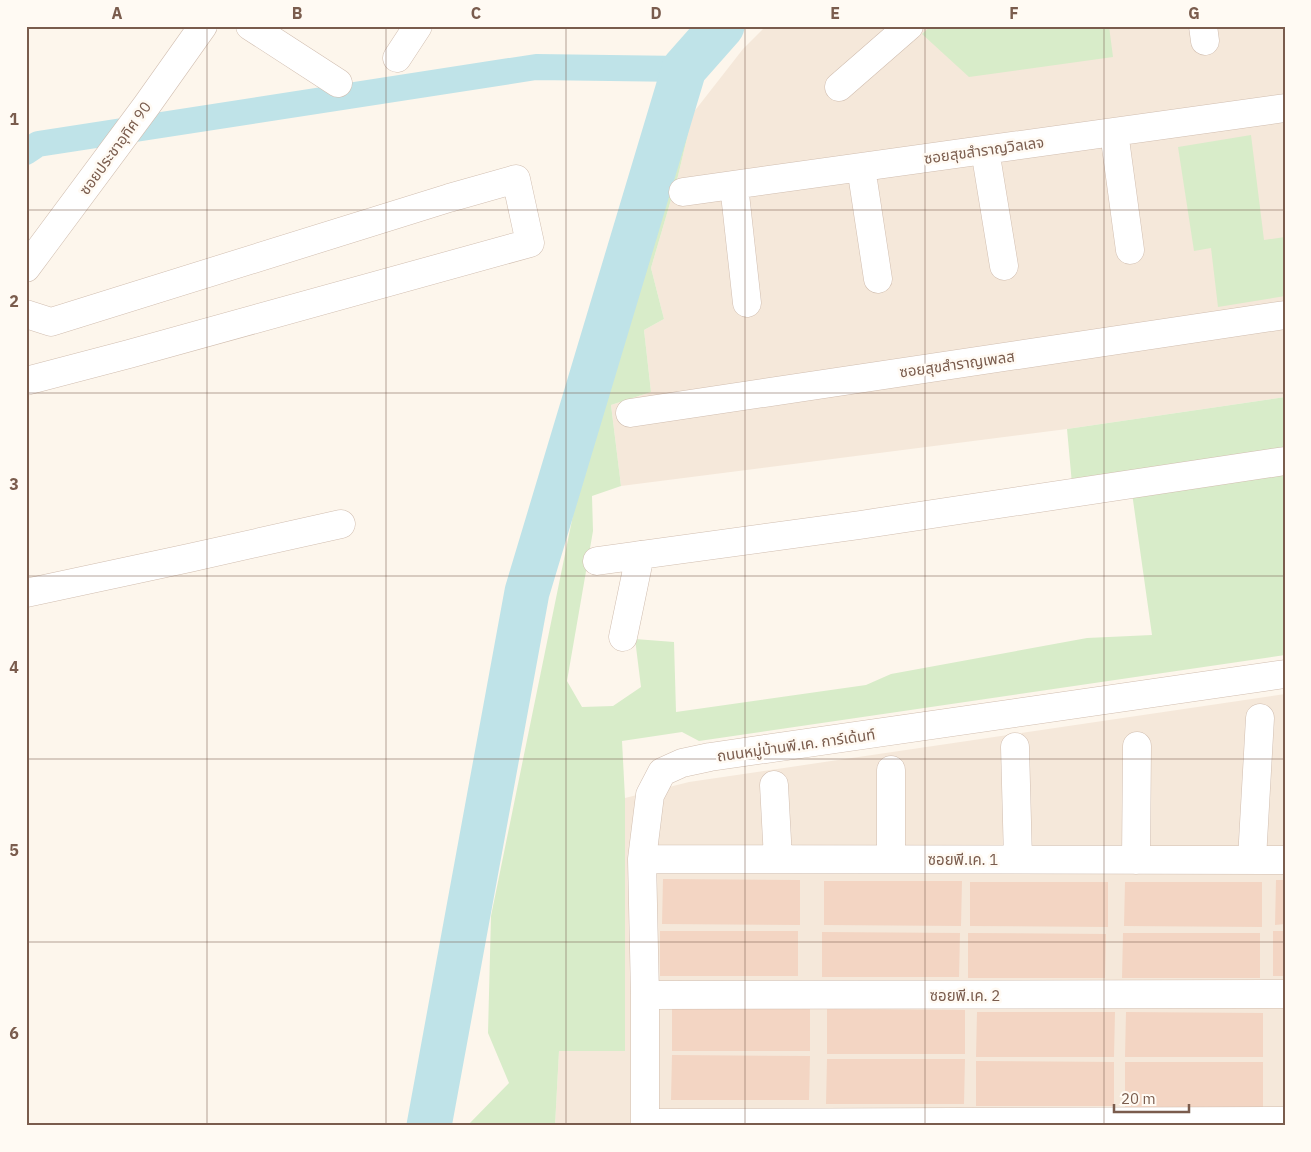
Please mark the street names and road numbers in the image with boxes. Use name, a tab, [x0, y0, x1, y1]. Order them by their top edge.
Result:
street label: ซอยประชาอุทิศ 90	[75, 98, 155, 198]
street label: ซอยสุขสำราญวิลเลจ	[923, 132, 1045, 168]
street label: ซอยสุขสำราญเพลส	[898, 346, 1016, 381]
street label: ถนนหมู่บ้านพี.เค. การ์เด้นท์	[716, 724, 876, 766]
street label: ซอยพี.เค. 1	[928, 850, 998, 869]
street label: ซอยพี.เค. 2	[930, 986, 1000, 1005]

